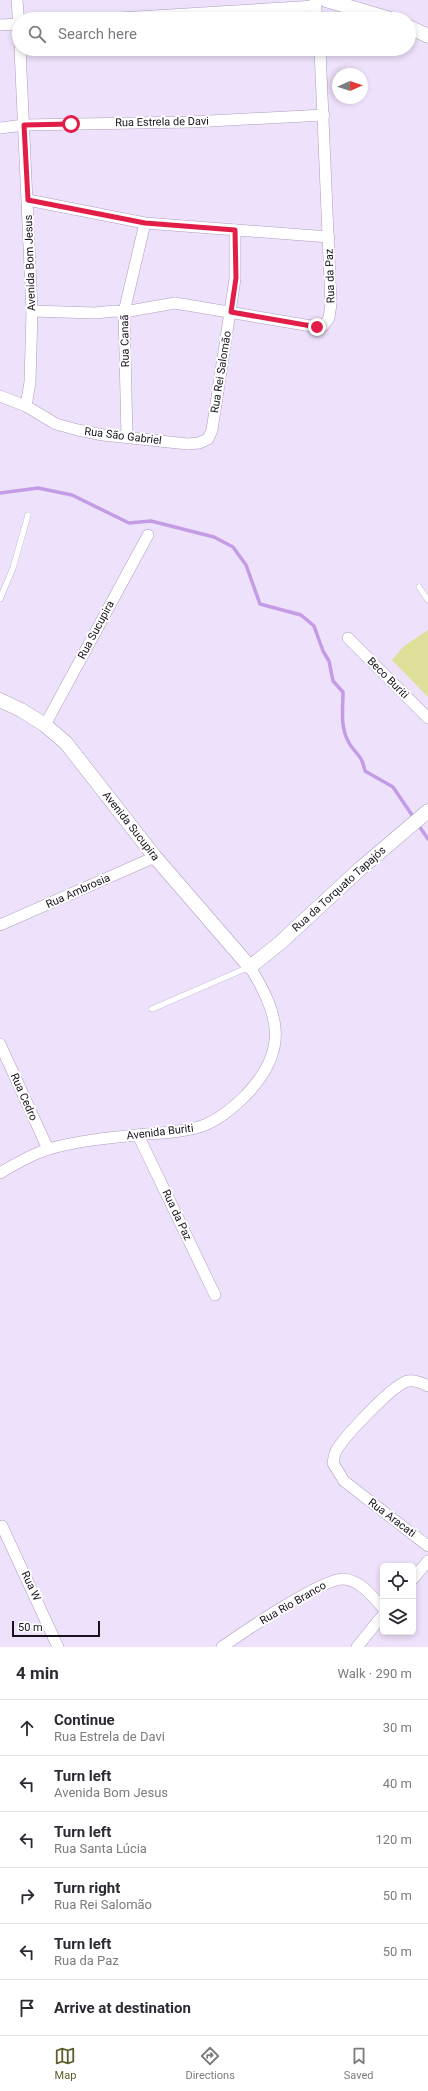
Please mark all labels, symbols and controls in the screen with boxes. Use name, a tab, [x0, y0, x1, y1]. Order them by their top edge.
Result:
search box	[12, 12, 416, 56]
icon: search	[26, 23, 48, 45]
text: Search here	[58, 25, 137, 43]
north arrow	[332, 68, 368, 104]
route start	[62, 115, 80, 133]
street label: Rua Estrela de Davi	[115, 115, 209, 129]
street label: Avenida Bom Jesus	[22, 214, 38, 311]
street label: Rua da Paz	[323, 248, 337, 304]
street label: Rua Canaã	[118, 315, 132, 367]
route end	[308, 318, 326, 336]
street label: Rua Rei Salomão	[208, 330, 234, 414]
street label: Rua São Gabriel	[84, 425, 162, 447]
street label: Rua Sucupira	[75, 599, 117, 661]
street label: Beco Buriti	[365, 655, 411, 701]
street label: Avenida Sucupira	[100, 789, 162, 863]
street label: Rua da Torquato Tapajós	[290, 843, 389, 934]
street label: Rua Ambrosia	[44, 871, 112, 911]
street label: Rua Cedro	[8, 1071, 40, 1123]
street label: Avenida Buriti	[126, 1121, 194, 1143]
street label: Rua da Paz	[160, 1187, 195, 1243]
street label: Rua Aracati	[366, 1496, 418, 1540]
map controls	[380, 1563, 416, 1635]
button: locate	[380, 1563, 416, 1599]
street label: Rua W	[18, 1569, 44, 1603]
street label: Rua Rio Branco	[258, 1579, 328, 1627]
button: layers	[380, 1599, 416, 1635]
scale bar	[12, 1619, 100, 1638]
text: 50 m	[18, 1621, 43, 1634]
text: 4 min	[16, 1663, 59, 1683]
text: Walk · 290 m	[337, 1666, 412, 1681]
text: Continue	[54, 1711, 115, 1729]
icon: ahead	[16, 1717, 38, 1739]
text: 30 m	[383, 1720, 412, 1735]
text: Rua Estrela de Davi	[54, 1729, 165, 1744]
text: Turn left	[54, 1767, 111, 1785]
icon: left	[16, 1773, 38, 1795]
text: 40 m	[383, 1776, 412, 1791]
text: Avenida Bom Jesus	[54, 1785, 168, 1800]
text: Turn left	[54, 1823, 111, 1841]
icon: left	[16, 1829, 38, 1851]
text: 120 m	[375, 1832, 412, 1847]
text: Rua Santa Lúcia	[54, 1841, 147, 1856]
text: Turn right	[54, 1879, 120, 1897]
icon: right	[16, 1885, 38, 1907]
text: 50 m	[383, 1888, 412, 1903]
text: Rua Rei Salomão	[54, 1897, 152, 1912]
text: Turn left	[54, 1935, 111, 1953]
icon: left	[16, 1941, 38, 1963]
text: 50 m	[383, 1944, 412, 1959]
text: Rua da Paz	[54, 1953, 119, 1968]
icon: arrive	[16, 1997, 38, 2019]
text: Arrive at destination	[54, 1999, 191, 2017]
tab: Map	[54, 2045, 76, 2082]
tab: Directions	[185, 2045, 235, 2082]
tab: Saved	[344, 2045, 374, 2082]

